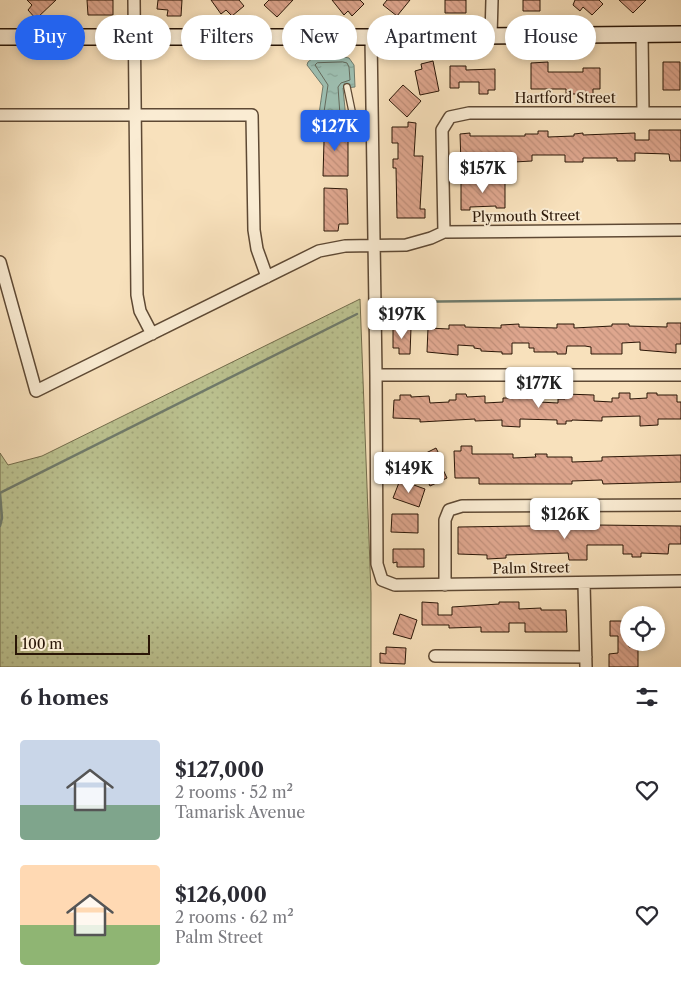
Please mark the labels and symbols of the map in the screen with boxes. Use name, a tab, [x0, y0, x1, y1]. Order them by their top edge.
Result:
street label: Hartford Street	[514, 89, 616, 107]
pin: $127K	[300, 110, 370, 152]
pin: $157K	[448, 152, 518, 194]
street label: Plymouth Street	[472, 206, 580, 226]
pin: $197K	[367, 298, 437, 340]
pin: $177K	[504, 366, 574, 409]
pin: $149K	[374, 452, 444, 494]
pin: $126K	[530, 498, 600, 540]
street label: Palm Street	[492, 558, 570, 578]
scale bar	[15, 632, 150, 655]

